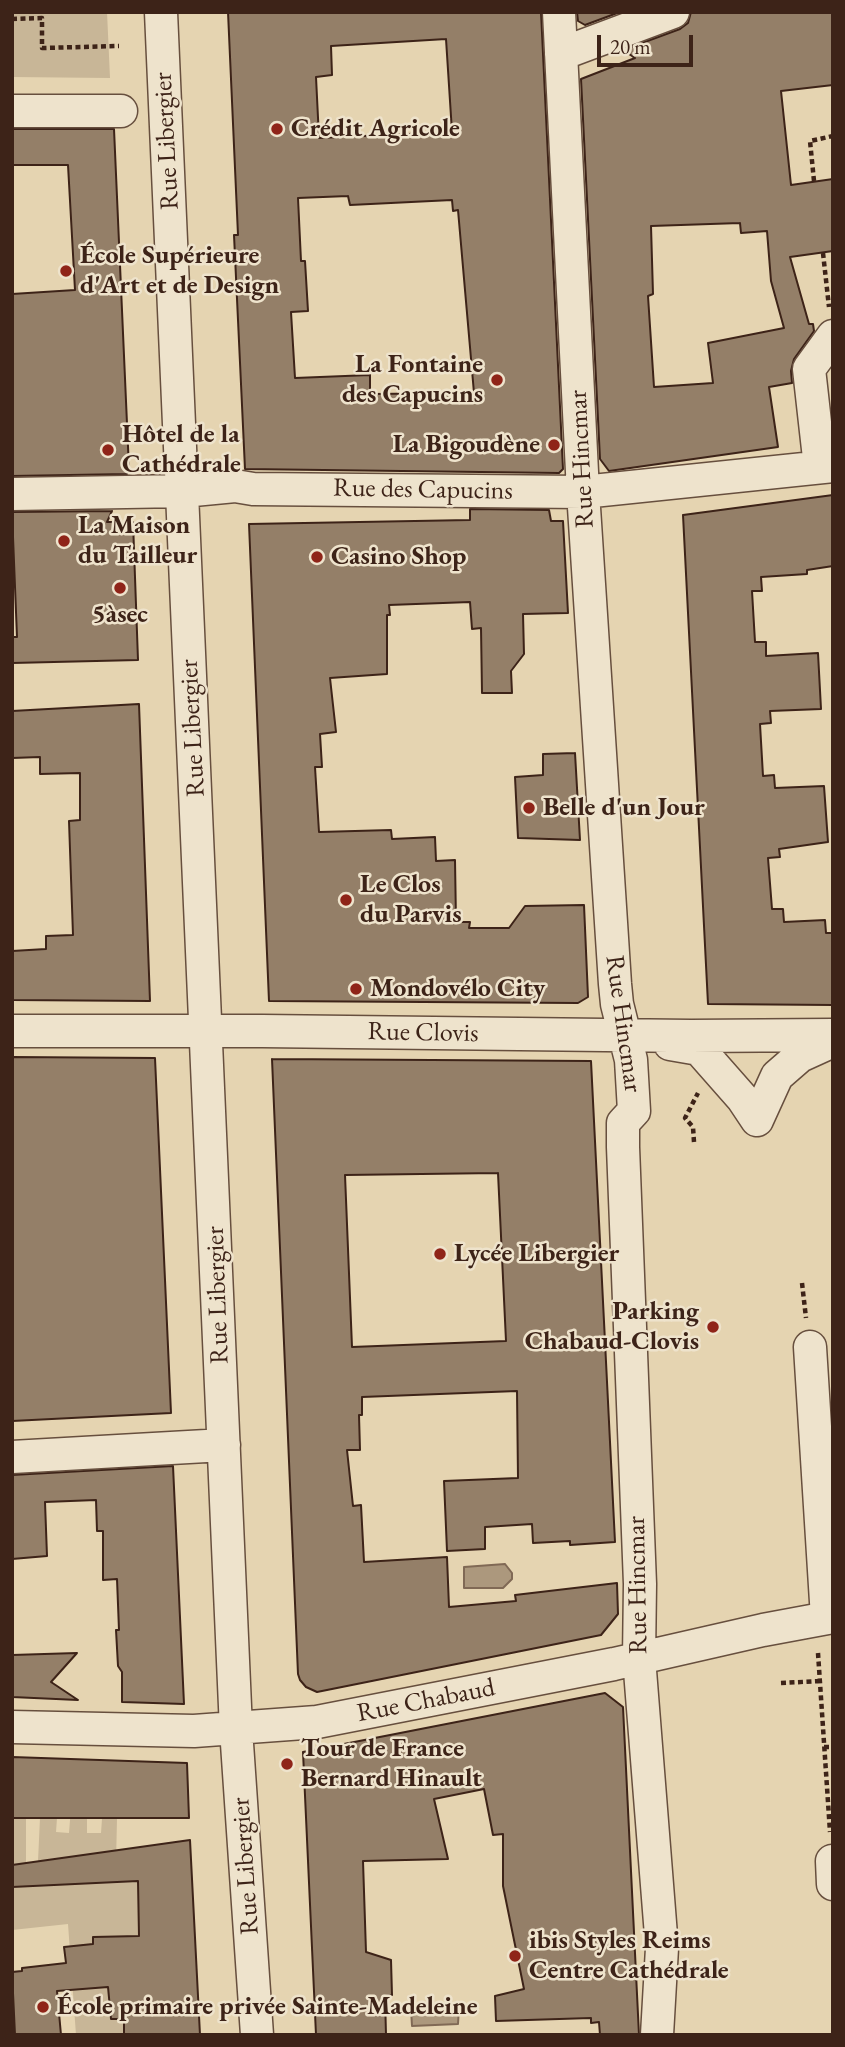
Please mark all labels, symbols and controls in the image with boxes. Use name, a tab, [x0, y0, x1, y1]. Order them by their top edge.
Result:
scale bar	[600, 21, 696, 65]
text: 20 m	[610, 33, 651, 60]
street label: Rue Libergier	[148, 71, 186, 211]
place label: Crédit Agricole	[291, 113, 460, 145]
marker: Crédit Agricole	[269, 121, 285, 137]
place label: École Supérieure d'Art et de Design	[80, 240, 279, 302]
marker: École Supérieure d'Art et de Design	[58, 263, 74, 279]
place label: La Fontaine des Capucins	[342, 349, 483, 410]
marker: La Fontaine des Capucins	[489, 372, 505, 388]
street label: Rue Hincmar	[563, 389, 601, 529]
place label: Hôtel de la Cathédrale	[122, 419, 241, 480]
place label: La Bigoudène	[393, 429, 540, 461]
marker: La Bigoudène	[546, 437, 562, 453]
marker: Hôtel de la Cathédrale	[100, 442, 116, 458]
street label: Rue des Capucins	[333, 473, 513, 507]
place label: La Maison du Tailleur	[78, 510, 197, 572]
marker: La Maison du Tailleur	[56, 533, 72, 549]
place label: Casino Shop	[331, 541, 466, 573]
marker: Casino Shop	[309, 549, 325, 565]
marker: 5àsec	[112, 580, 128, 596]
place label: 5àsec	[92, 599, 148, 631]
street label: Rue Libergier	[174, 658, 212, 798]
place label: Belle d'un Jour	[543, 792, 705, 824]
marker: Belle d'un Jour	[521, 800, 537, 816]
place label: Le Clos du Parvis	[360, 869, 462, 931]
marker: Le Clos du Parvis	[338, 892, 354, 908]
street label: Rue Hincmar	[598, 953, 648, 1095]
place label: Mondovélo City	[370, 973, 545, 1005]
marker: Mondovélo City	[348, 981, 364, 997]
street label: Rue Clovis	[367, 1016, 479, 1050]
street label: Rue Libergier	[200, 1226, 236, 1364]
place label: Lycée Libergier	[454, 1238, 619, 1270]
marker: Lycée Libergier	[432, 1246, 448, 1262]
place label: Parking Chabaud-Clovis	[525, 1296, 699, 1358]
marker: Parking Chabaud-Clovis	[705, 1319, 721, 1335]
street label: Rue Hincmar	[621, 1516, 655, 1654]
street label: Rue Chabaud	[354, 1672, 498, 1730]
place label: Tour de France Bernard Hinault	[301, 1733, 482, 1795]
marker: Tour de France Bernard Hinault	[279, 1756, 295, 1772]
street label: Rue Libergier	[226, 1796, 266, 1936]
place label: ibis Styles Reims Centre Cathédrale	[529, 1925, 729, 1986]
marker: ibis Styles Reims Centre Cathédrale	[507, 1948, 523, 1964]
place label: École primaire privée Sainte-Madeleine	[57, 1991, 478, 2023]
marker: École primaire privée Sainte-Madeleine	[35, 1999, 51, 2015]

